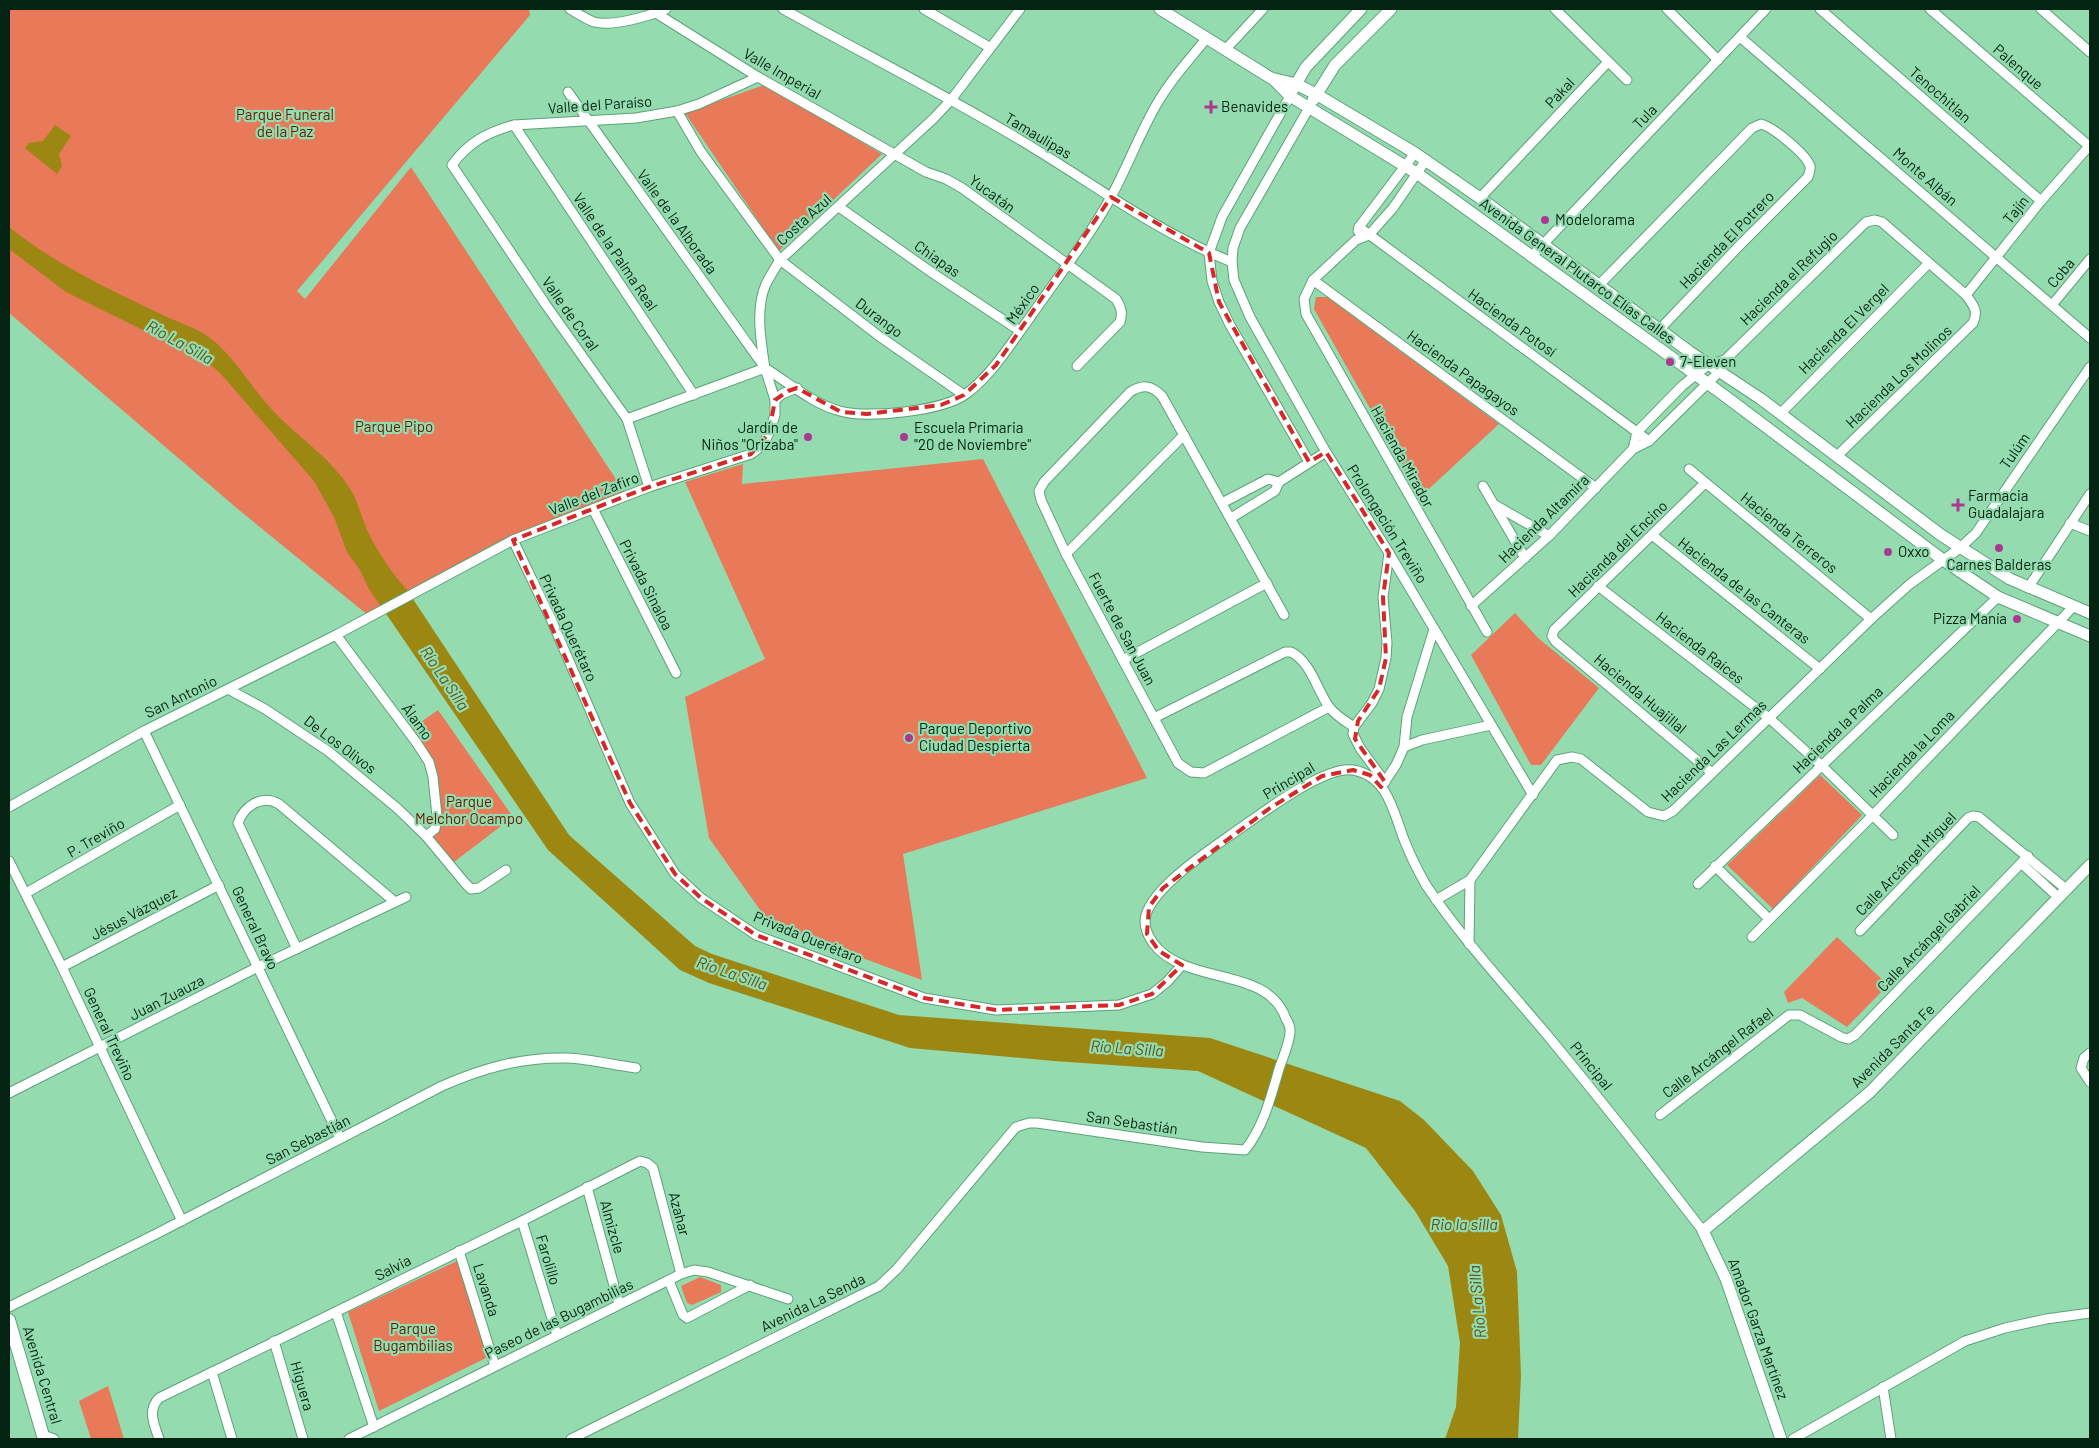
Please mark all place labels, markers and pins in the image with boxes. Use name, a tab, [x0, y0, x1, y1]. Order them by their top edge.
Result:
place label: Benavides	[1221, 97, 1288, 115]
marker: Benavides	[1205, 101, 1217, 113]
place label: Modelorama	[1555, 210, 1635, 228]
marker: Modelorama	[1539, 214, 1551, 226]
place label: 7-Eleven	[1680, 352, 1736, 370]
marker: 7-Eleven	[1664, 356, 1676, 368]
place label: Jardín de Niños "Orizaba"	[701, 418, 798, 453]
place label: Escuela Primaria "20 de Noviembre"	[914, 418, 1031, 453]
marker: Jardín de Niños "Orizaba"	[802, 431, 814, 443]
marker: Escuela Primaria "20 de Noviembre"	[898, 431, 910, 443]
place label: Farmacia Guadalajara	[1968, 486, 2044, 521]
marker: Farmacia Guadalajara	[1952, 499, 1964, 511]
place label: Oxxo	[1898, 542, 1930, 560]
marker: Carnes Balderas	[1993, 542, 2005, 554]
marker: Oxxo	[1882, 546, 1894, 558]
place label: Carnes Balderas	[1946, 555, 2052, 573]
place label: Pizza Manía	[1933, 609, 2007, 627]
marker: Pizza Manía	[2011, 613, 2023, 625]
place label: Parque Deportivo Ciudad Despierta	[919, 719, 1032, 754]
marker: Parque Deportivo Ciudad Despierta	[903, 732, 915, 744]

